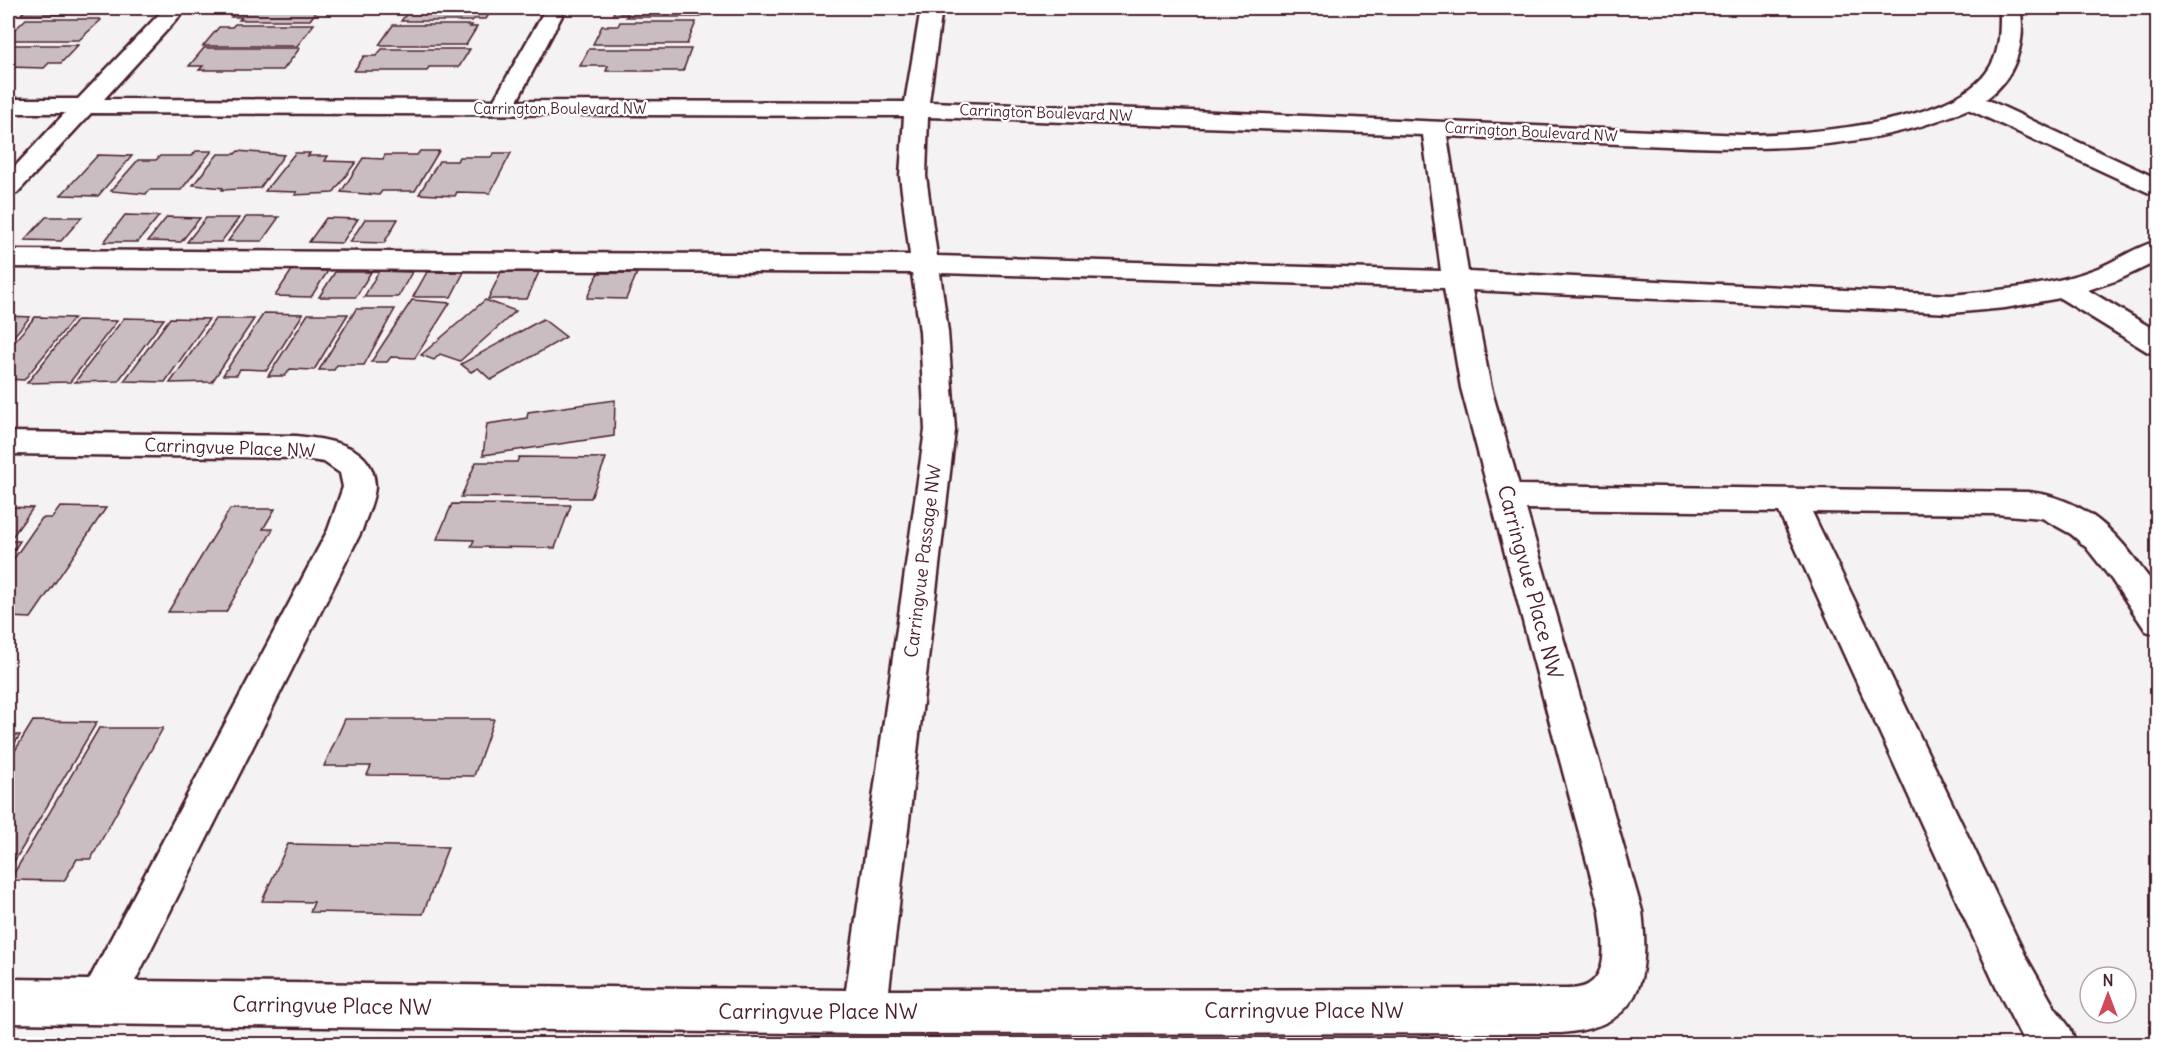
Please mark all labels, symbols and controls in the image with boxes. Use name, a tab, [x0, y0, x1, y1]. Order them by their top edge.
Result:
street label: Carrington Boulevard NW	[473, 99, 647, 118]
street label: Carrington Boulevard NW	[959, 100, 1133, 125]
street label: Carrington Boulevard NW	[1444, 117, 1618, 146]
street label: Carringvue Place NW	[144, 433, 316, 462]
street label: Carringvue Passage NW	[899, 463, 946, 659]
street label: Carringvue Place NW	[1492, 482, 1569, 682]
north arrow	[2078, 965, 2138, 1025]
text: N	[2102, 970, 2114, 990]
street label: Carringvue Place NW	[232, 990, 432, 1021]
street label: Carringvue Place NW	[1204, 997, 1404, 1024]
street label: Carringvue Place NW	[718, 998, 918, 1025]

